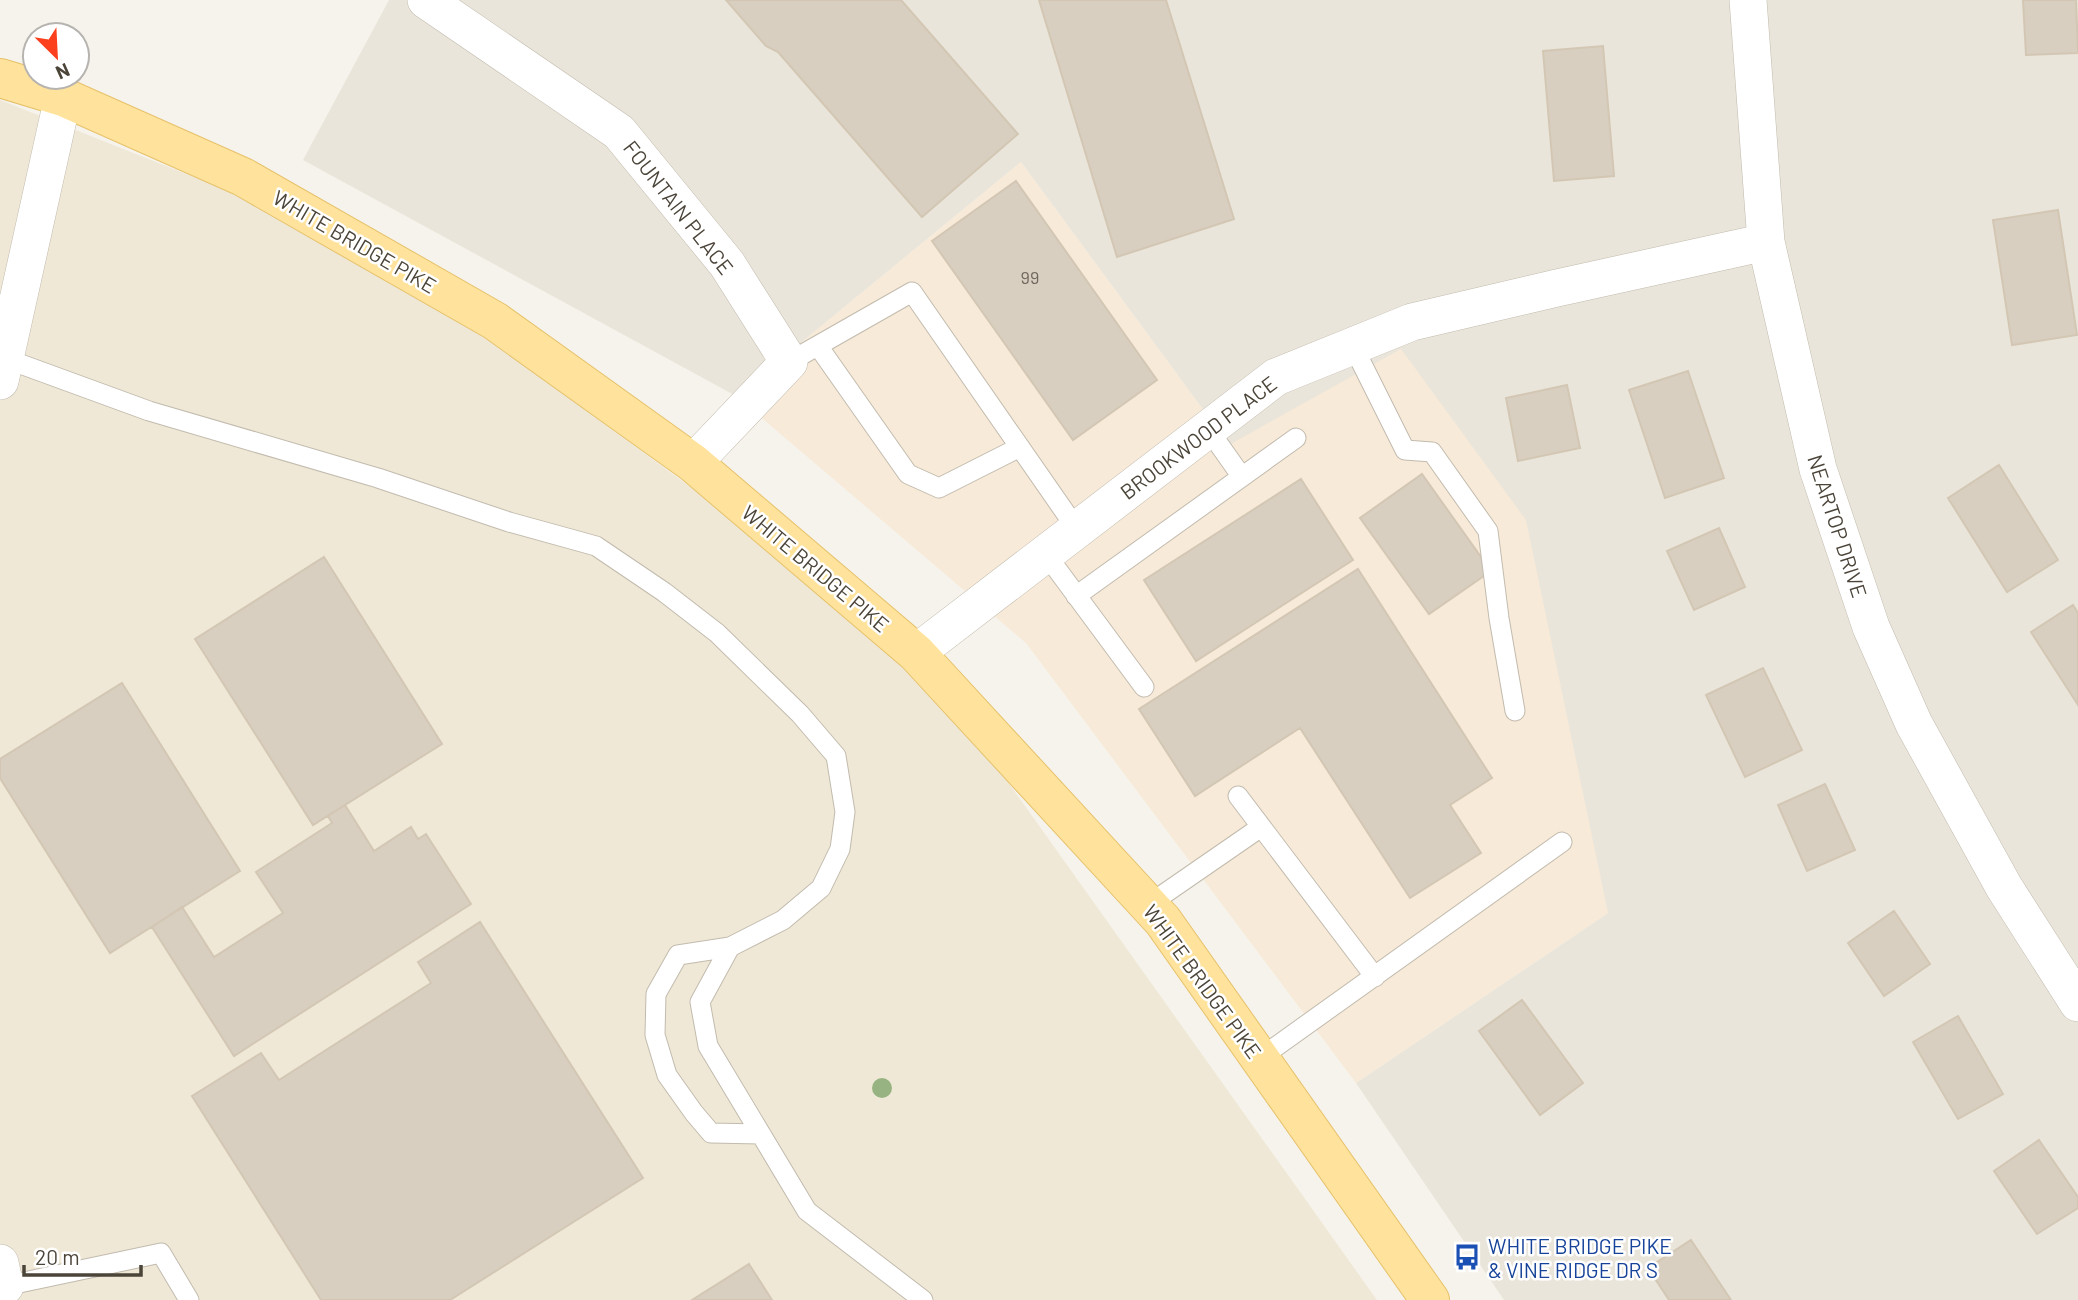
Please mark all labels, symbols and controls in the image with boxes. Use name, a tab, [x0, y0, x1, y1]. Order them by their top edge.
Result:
north arrow	[21, 21, 91, 91]
text: N	[53, 59, 74, 85]
street label: FOUNTAIN PLACE	[619, 135, 739, 279]
street label: WHITE BRIDGE PIKE	[269, 184, 441, 298]
house number: 99	[1021, 266, 1039, 288]
street label: BROOKWOOD PLACE	[1115, 370, 1281, 504]
street label: NEARTOP DRIVE	[1803, 451, 1873, 601]
street label: WHITE BRIDGE PIKE	[737, 499, 895, 637]
street label: WHITE BRIDGE PIKE	[1139, 899, 1267, 1063]
place label: WHITE BRIDGE PIKE & VINE RIDGE DR S	[1488, 1233, 1672, 1282]
scale bar	[24, 1234, 142, 1278]
bus stop icon: WHITE BRIDGE PIKE & VINE RIDGE DR S	[1452, 1242, 1482, 1272]
text: 20 m	[35, 1244, 80, 1269]

